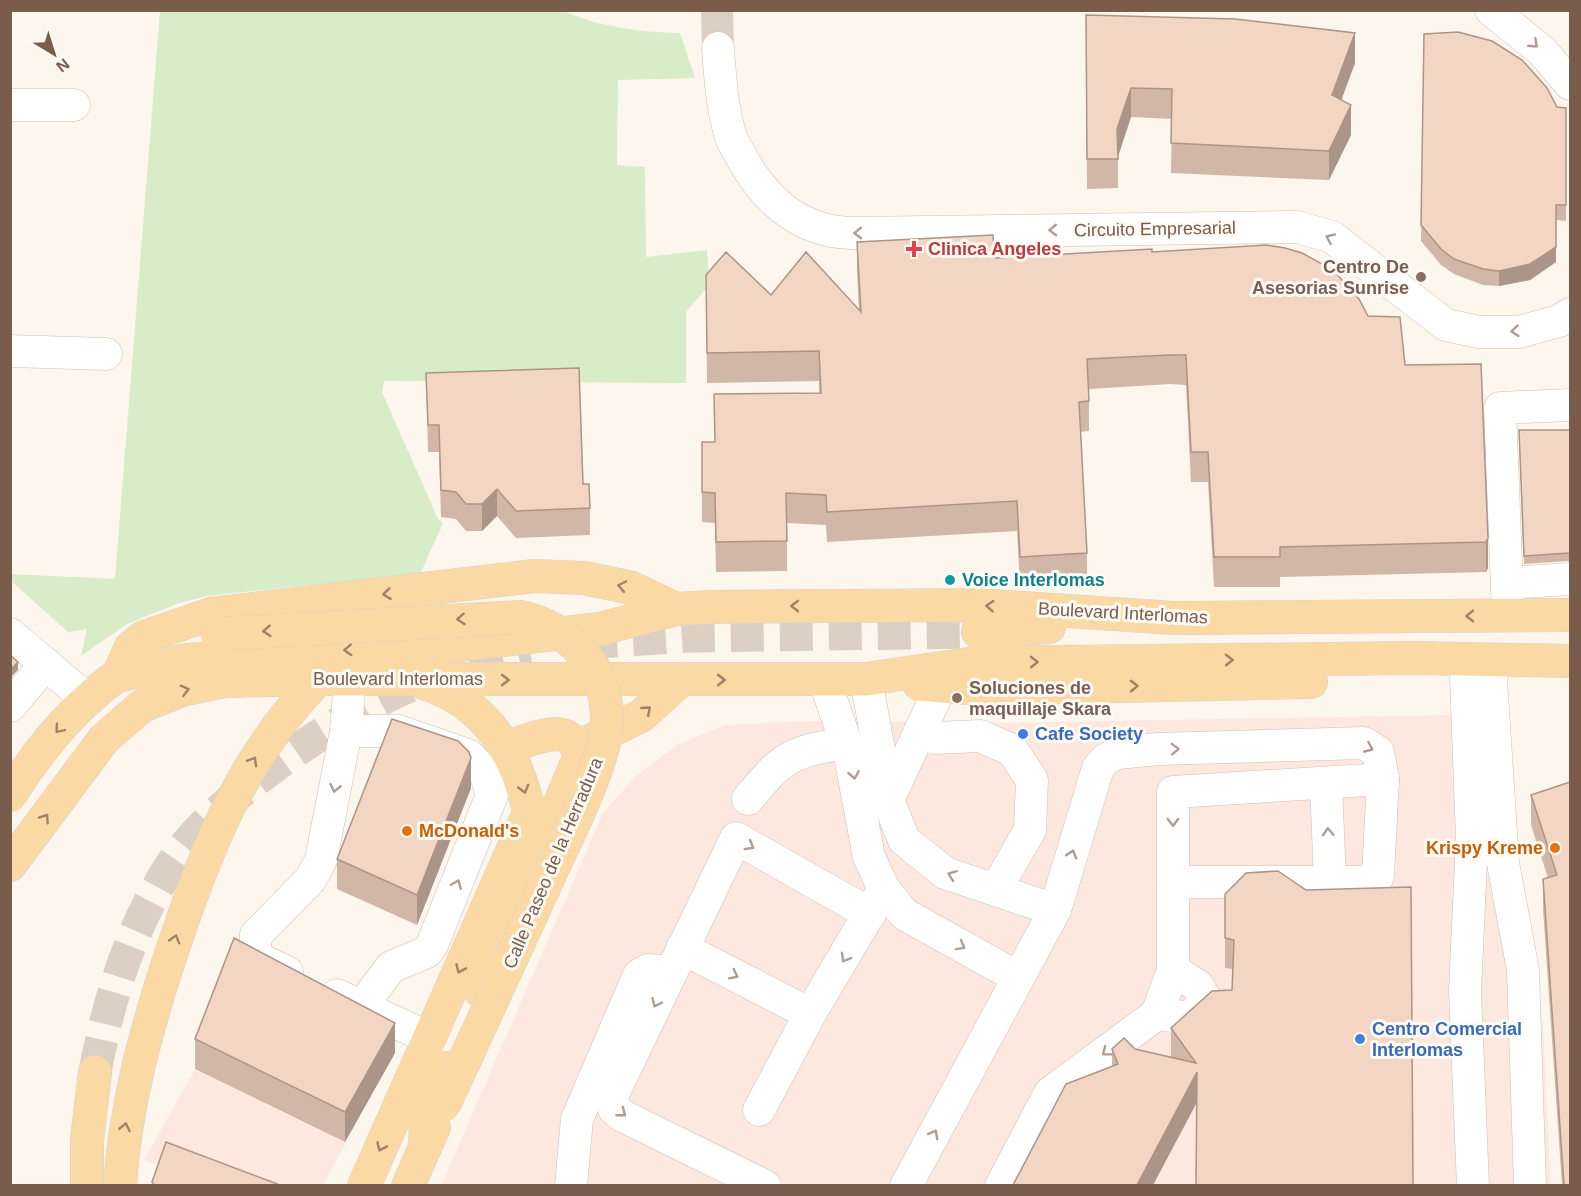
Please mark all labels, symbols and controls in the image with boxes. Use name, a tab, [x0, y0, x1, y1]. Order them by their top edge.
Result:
north arrow	[24, 24, 84, 84]
one-way arrow	[1527, 37, 1538, 48]
text: N	[53, 55, 73, 76]
street label: Circuito Empresarial	[1074, 218, 1236, 240]
one-way arrow	[1048, 224, 1057, 236]
one-way arrow	[853, 227, 862, 239]
one-way arrow	[1325, 233, 1336, 245]
place label: Clinica Angeles	[928, 239, 1061, 259]
marker: Clinica Angeles	[905, 240, 923, 258]
place label: Centro De Asesorias Sunrise	[1252, 257, 1409, 298]
marker: Centro De Asesorias Sunrise	[1414, 270, 1428, 284]
one-way arrow	[1511, 324, 1520, 337]
place label: Voice Interlomas	[962, 570, 1105, 590]
marker: Voice Interlomas	[943, 573, 957, 587]
one-way arrow	[618, 580, 628, 593]
one-way arrow	[383, 587, 392, 600]
street label: Boulevard Interlomas	[1038, 599, 1208, 627]
one-way arrow	[790, 600, 799, 612]
one-way arrow	[985, 600, 994, 613]
one-way arrow	[1466, 609, 1475, 622]
one-way arrow	[457, 612, 466, 625]
one-way arrow	[262, 624, 271, 637]
one-way arrow	[344, 644, 353, 657]
one-way arrow	[1225, 654, 1234, 666]
one-way arrow	[1030, 656, 1039, 669]
street label: Boulevard Interlomas	[313, 669, 483, 689]
one-way arrow	[500, 674, 509, 686]
one-way arrow	[716, 674, 725, 686]
place label: Soluciones de maquillaje Skara	[969, 678, 1112, 719]
one-way arrow	[1130, 679, 1139, 692]
one-way arrow	[179, 685, 190, 697]
marker: Soluciones de maquillaje Skara	[950, 691, 964, 705]
one-way arrow	[640, 706, 651, 717]
one-way arrow	[56, 722, 67, 733]
place label: Cafe Society	[1035, 724, 1143, 744]
marker: Cafe Society	[1016, 727, 1030, 741]
one-way arrow	[1362, 740, 1373, 752]
one-way arrow	[1171, 742, 1180, 755]
street label: Calle Paseo de la Herradura	[499, 754, 607, 971]
one-way arrow	[246, 757, 257, 767]
one-way arrow	[847, 770, 860, 780]
one-way arrow	[329, 783, 342, 793]
one-way arrow	[517, 783, 529, 794]
one-way arrow	[37, 813, 48, 824]
one-way arrow	[1167, 818, 1179, 827]
place label: McDonald's	[419, 821, 519, 841]
marker: McDonald's	[400, 824, 414, 838]
one-way arrow	[1322, 828, 1334, 837]
place label: Krispy Kreme	[1426, 838, 1543, 858]
one-way arrow	[744, 839, 755, 850]
marker: Krispy Kreme	[1548, 841, 1562, 855]
one-way arrow	[1065, 849, 1077, 860]
one-way arrow	[948, 869, 958, 882]
one-way arrow	[450, 879, 462, 890]
one-way arrow	[168, 934, 180, 945]
one-way arrow	[955, 938, 965, 950]
one-way arrow	[841, 952, 852, 962]
one-way arrow	[455, 962, 467, 973]
one-way arrow	[727, 968, 738, 979]
one-way arrow	[652, 997, 664, 1008]
place label: Centro Comercial Interlomas	[1372, 1019, 1522, 1060]
marker: Centro Comercial Interlomas	[1353, 1032, 1367, 1046]
one-way arrow	[1102, 1045, 1113, 1056]
one-way arrow	[615, 1106, 626, 1117]
one-way arrow	[118, 1123, 131, 1133]
one-way arrow	[927, 1130, 938, 1140]
one-way arrow	[377, 1141, 389, 1152]

